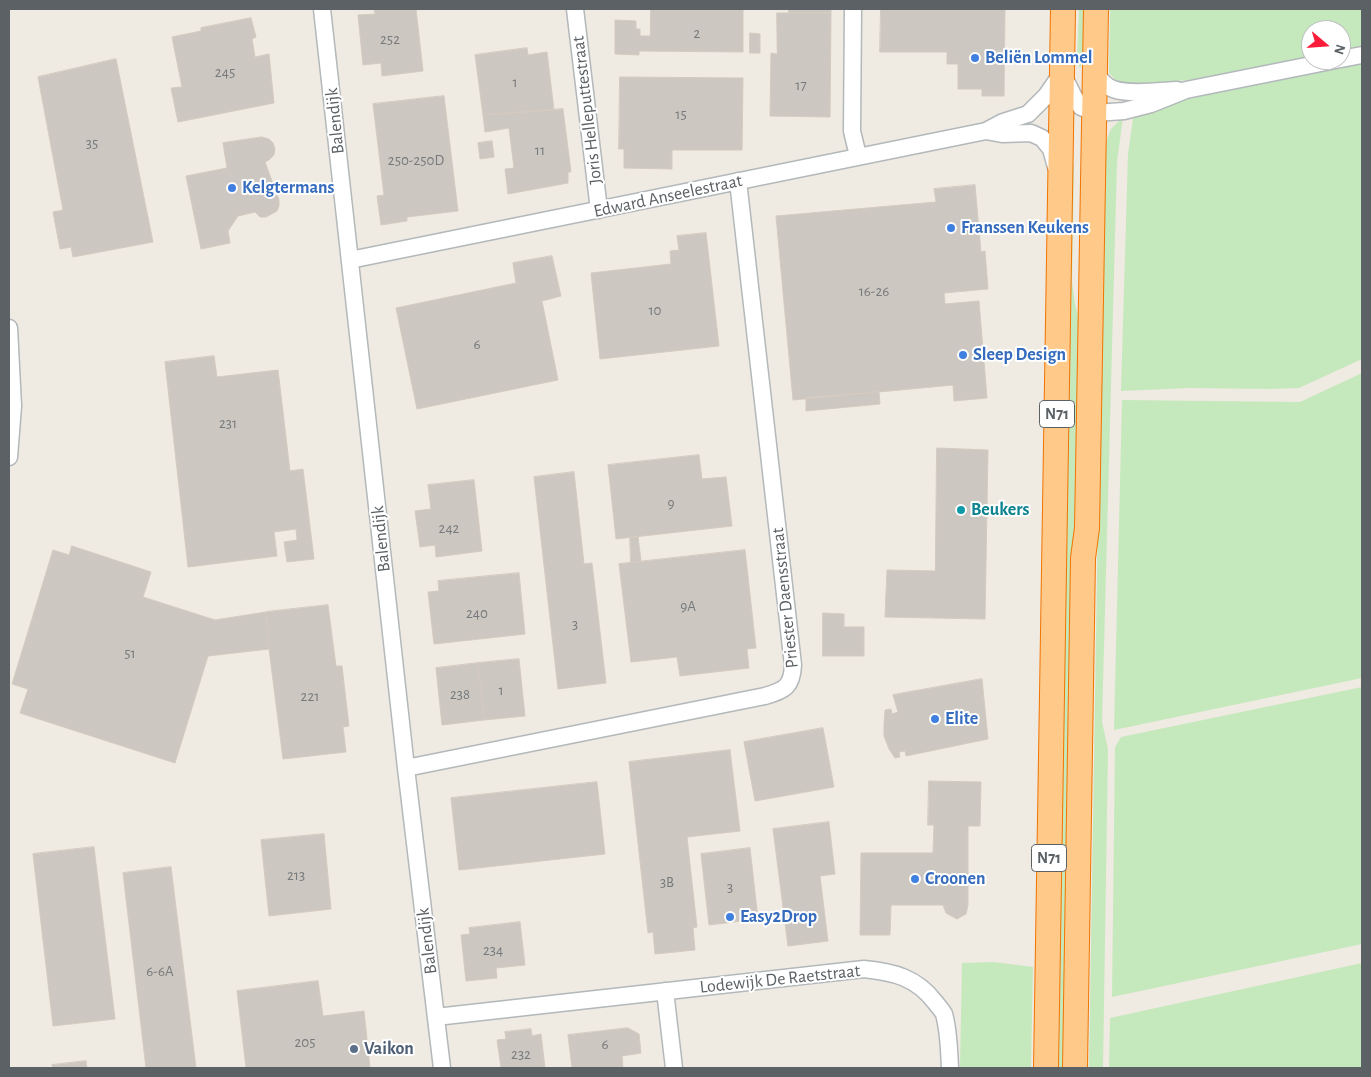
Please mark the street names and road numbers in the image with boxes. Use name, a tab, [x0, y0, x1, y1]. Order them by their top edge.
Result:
street label: Joris Helleputtestraat	[567, 35, 607, 185]
street label: Balendijk	[321, 87, 349, 155]
street label: Edward Anseelestraat	[592, 170, 744, 222]
road number: N71	[1040, 400, 1074, 428]
street label: Balendijk	[367, 505, 395, 573]
street label: Priester Daensstraat	[767, 527, 803, 669]
road number: N71	[1032, 844, 1066, 871]
street label: Balendijk	[412, 907, 442, 975]
street label: Lodewijk De Raetstraat	[699, 960, 861, 998]

